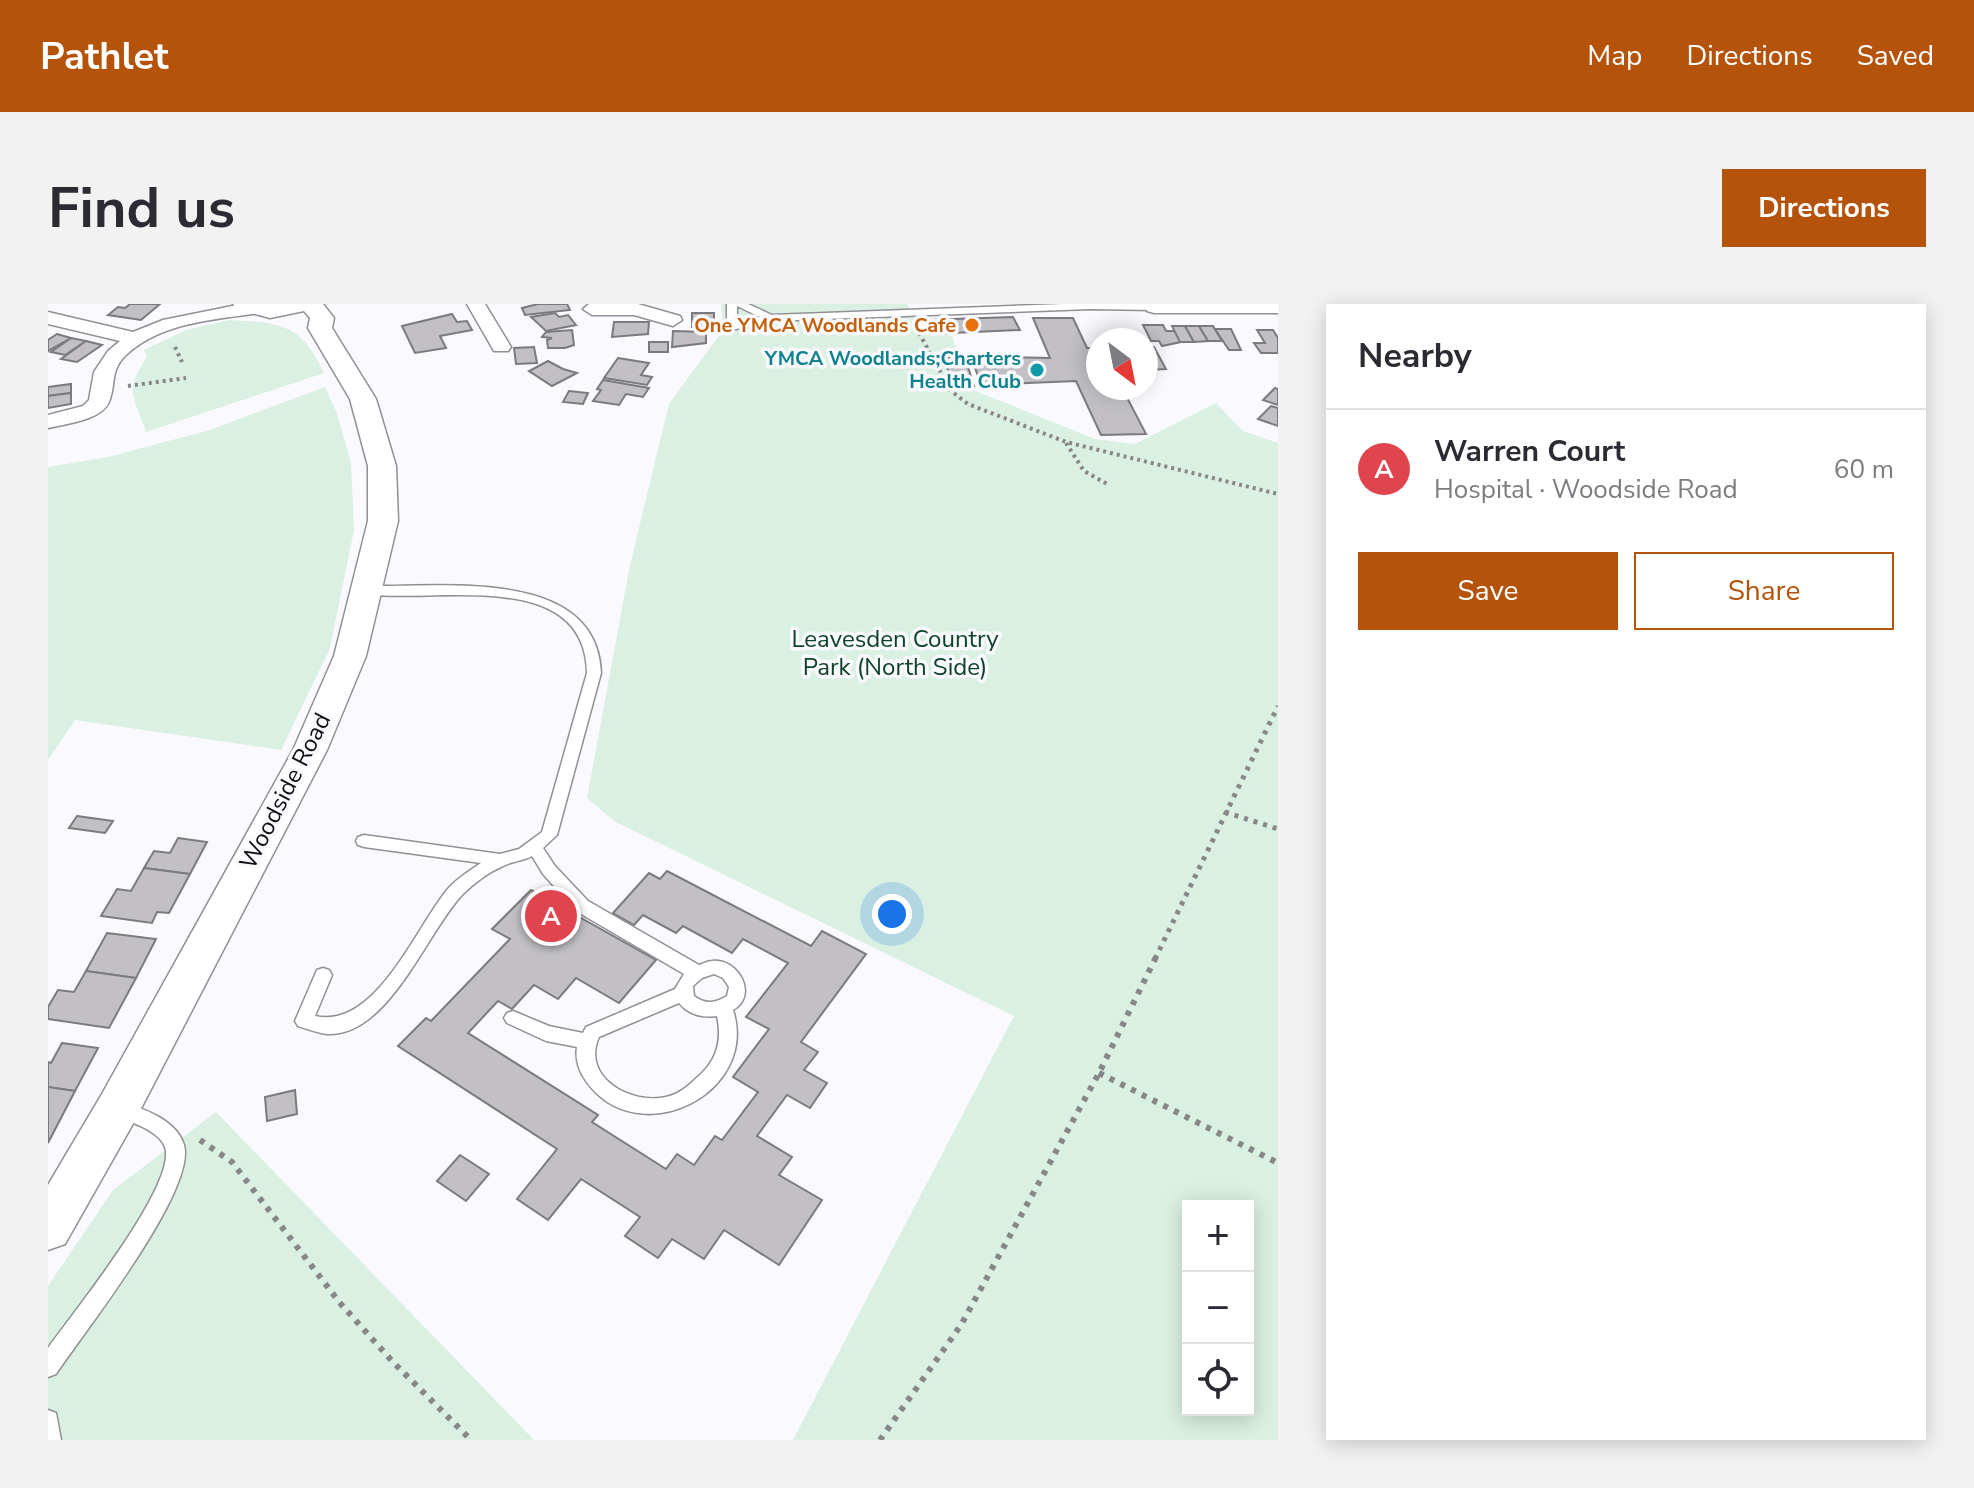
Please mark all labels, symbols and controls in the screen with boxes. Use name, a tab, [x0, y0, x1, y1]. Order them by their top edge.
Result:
text: Pathlet	[40, 31, 169, 82]
text: Map	[1587, 37, 1642, 75]
text: Directions	[1686, 37, 1813, 75]
text: Saved	[1857, 37, 1934, 75]
button: Directions	[1722, 169, 1926, 247]
text: Find us	[48, 170, 235, 247]
place label: One YMCA Woodlands Cafe	[694, 312, 956, 339]
marker: One YMCA Woodlands Cafe	[963, 316, 981, 334]
north arrow	[1086, 328, 1158, 400]
text: Nearby	[1358, 333, 1472, 379]
place label: YMCA Woodlands;Charters Health Club	[764, 345, 1021, 395]
marker: YMCA Woodlands;Charters Health Club	[1028, 361, 1046, 379]
text: Warren Court	[1434, 431, 1625, 472]
text: A	[1374, 452, 1394, 487]
text: 60 m	[1834, 452, 1894, 487]
text: Hospital · Woodside Road	[1434, 472, 1738, 507]
button: Save	[1358, 552, 1618, 630]
button: Share	[1634, 552, 1894, 630]
park label: Leavesden Country Park (North Side)	[791, 623, 999, 683]
street label: Woodside Road	[232, 707, 338, 875]
pin: A	[525, 886, 577, 946]
your location	[872, 894, 912, 934]
map controls	[1182, 1200, 1254, 1416]
button: +	[1182, 1200, 1254, 1272]
button: −	[1182, 1272, 1254, 1344]
button: locate	[1182, 1344, 1254, 1416]

